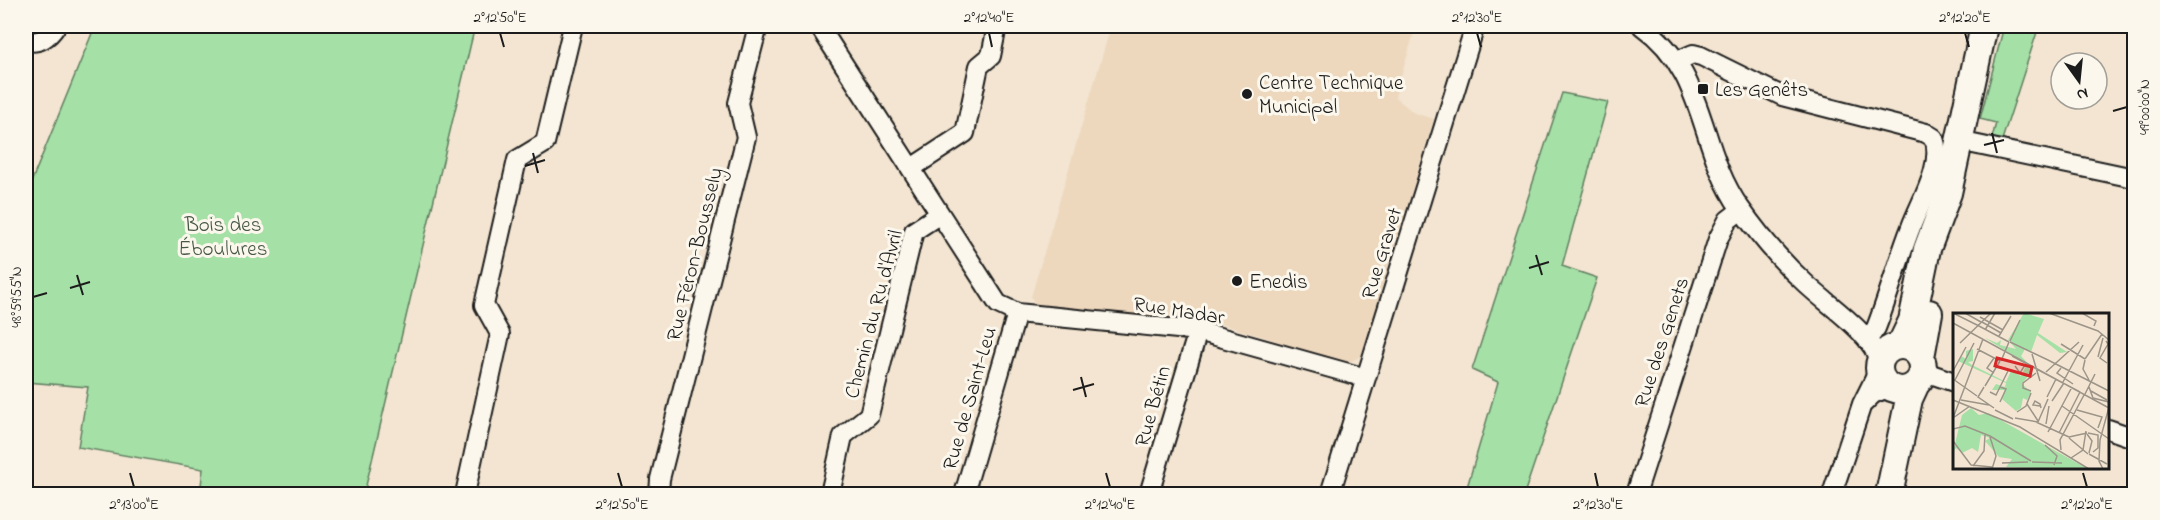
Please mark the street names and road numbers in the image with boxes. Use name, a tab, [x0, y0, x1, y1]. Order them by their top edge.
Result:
street label: Rue Féron-Boussely	[660, 164, 734, 345]
street label: Rue Gravet	[1355, 204, 1411, 303]
street label: Chemin du Ru d'Avril	[838, 227, 912, 402]
street label: Rue des Genets	[1628, 274, 1698, 412]
street label: Rue Madar	[1131, 290, 1227, 334]
street label: Rue de Saint-Leu	[936, 323, 1006, 474]
street label: Rue Bétin	[1128, 363, 1180, 451]

